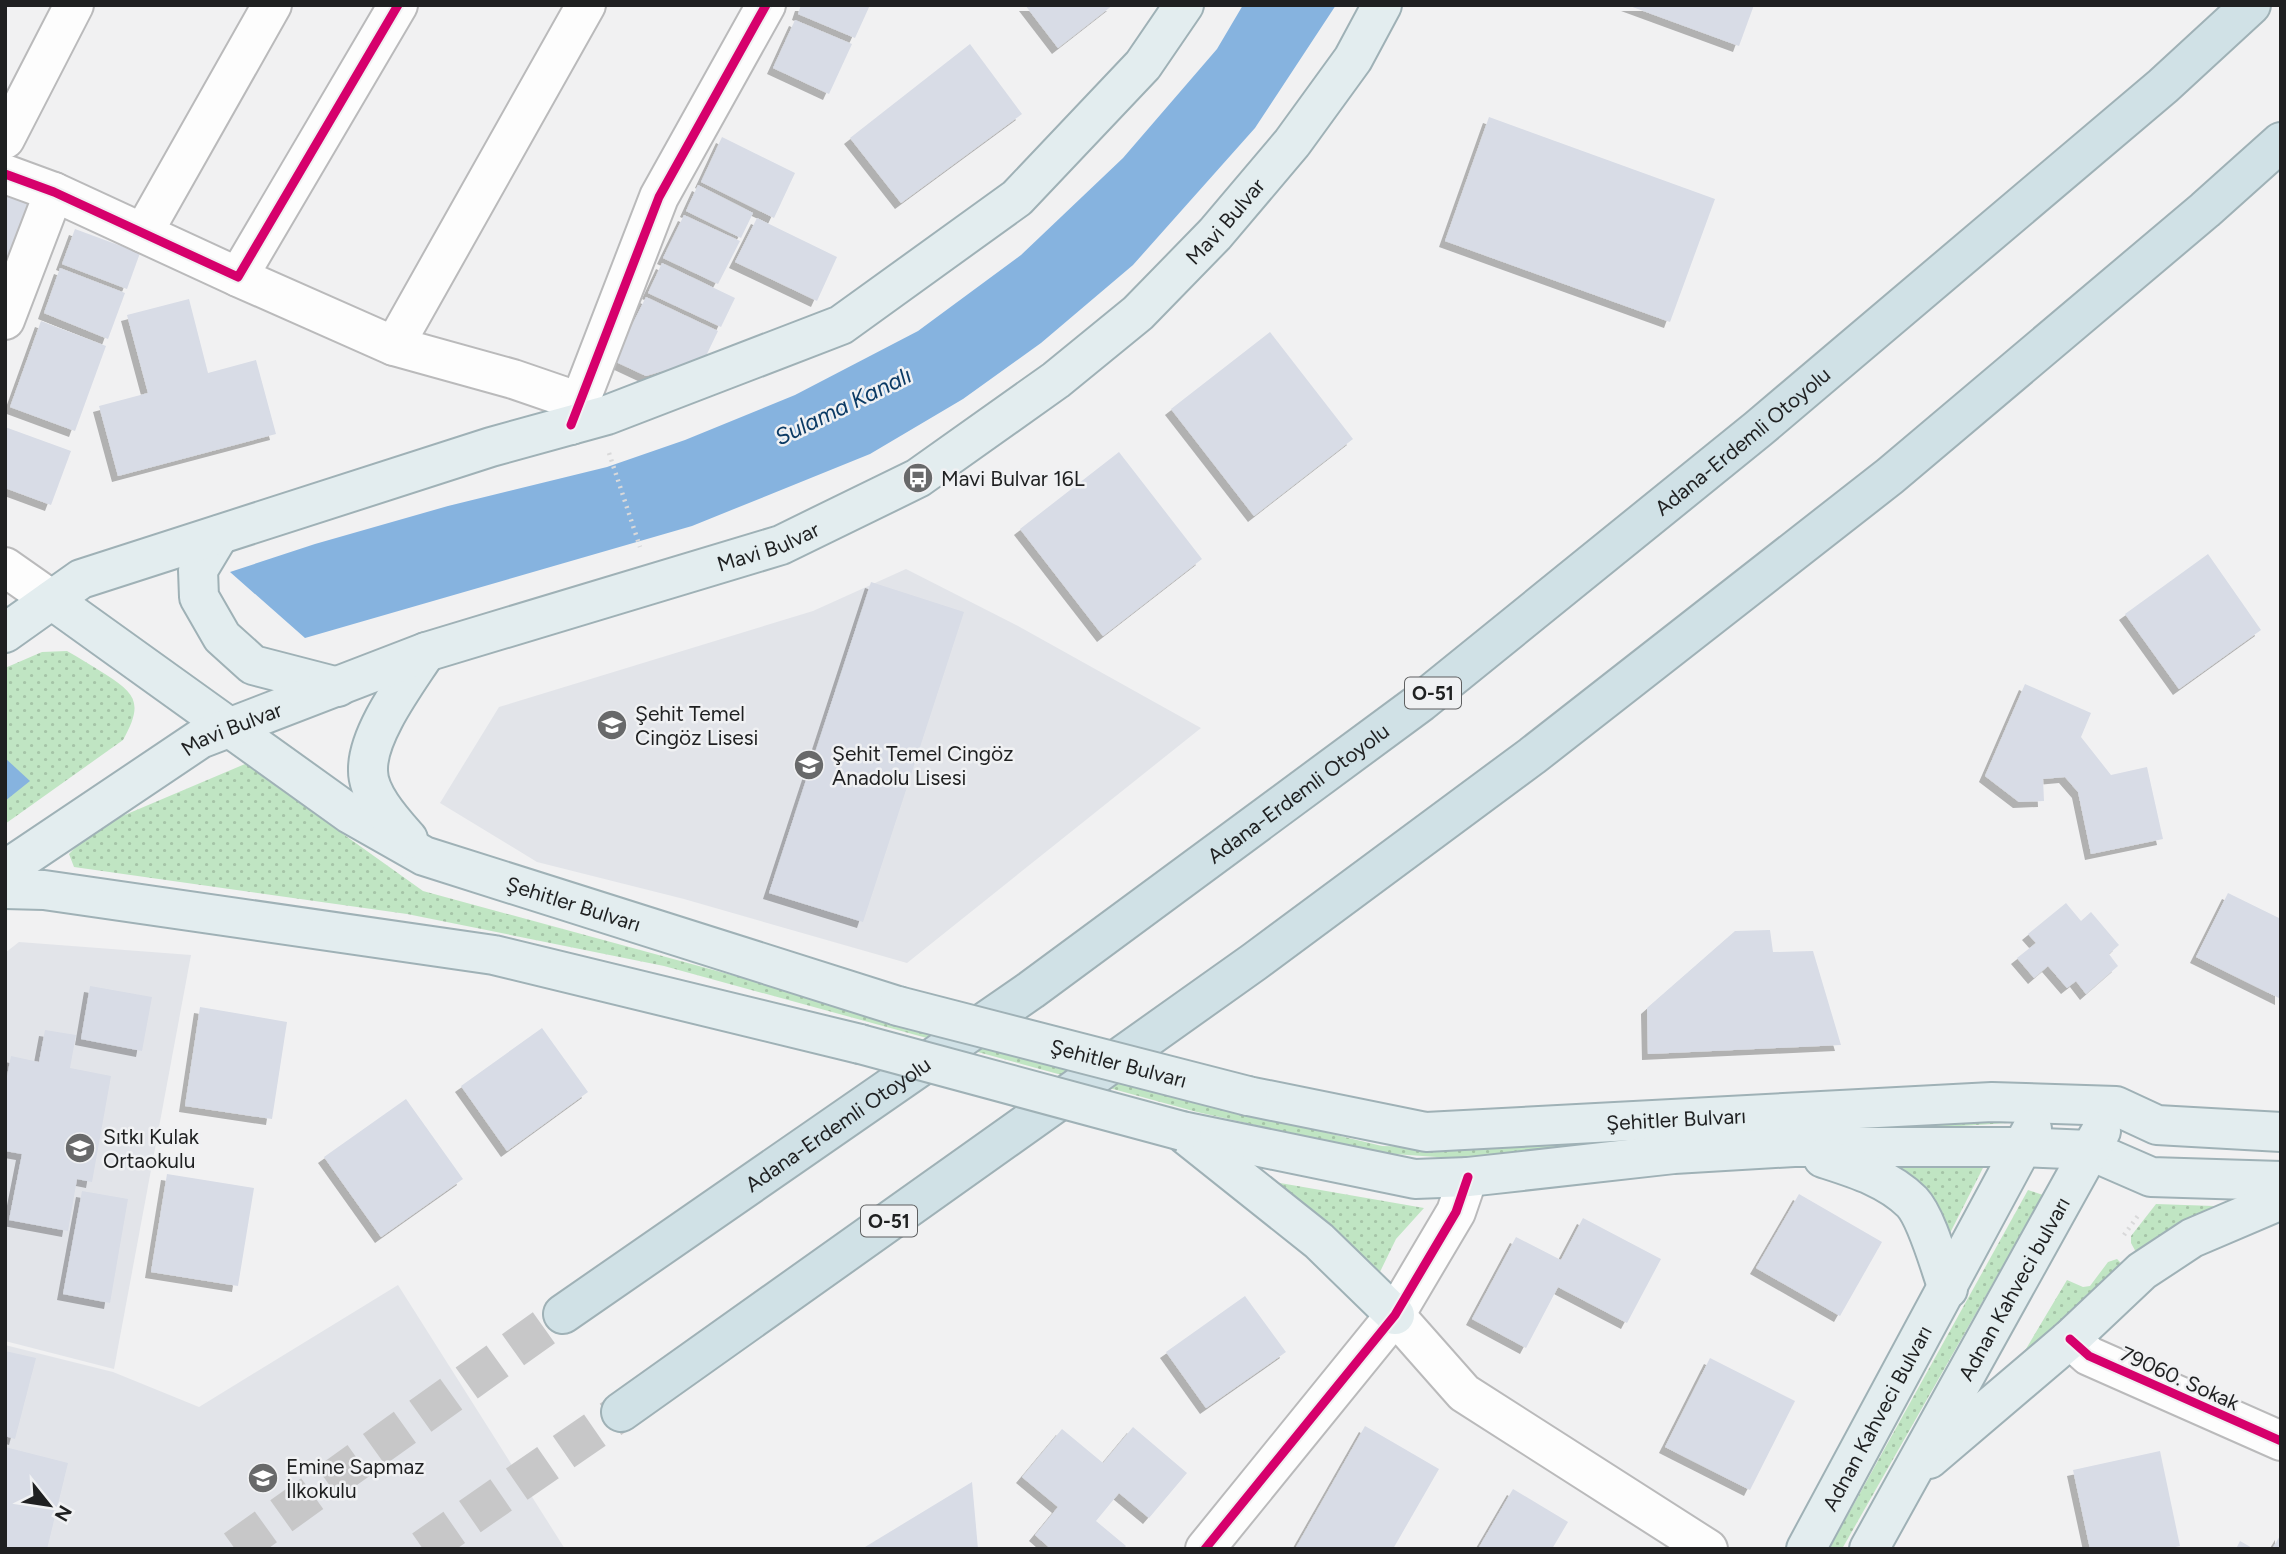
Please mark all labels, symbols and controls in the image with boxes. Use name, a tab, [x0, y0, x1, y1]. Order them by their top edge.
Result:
street label: Mavi Bulvar	[1180, 173, 1270, 269]
water label: Sulama Kanalı	[770, 361, 916, 451]
street label: Adana-Erdemli Otoyolu	[1649, 361, 1835, 520]
bus stop icon: Mavi Bulvar 16L	[901, 461, 935, 495]
place label: Mavi Bulvar 16L	[941, 466, 1085, 491]
street label: Mavi Bulvar	[714, 516, 823, 576]
road number: O-51	[1405, 678, 1461, 708]
street label: Mavi Bulvar	[176, 696, 285, 761]
place label: Şehit Temel Cingöz Lisesi	[635, 701, 758, 750]
school or university icon: Şehit Temel Cingöz Lisesi	[595, 708, 629, 742]
street label: Adana-Erdemli Otoyolu	[1202, 718, 1394, 868]
place label: Şehit Temel Cingöz Anadolu Lisesi	[832, 741, 1014, 790]
school or university icon: Şehit Temel Cingöz Anadolu Lisesi	[792, 748, 826, 782]
street label: Şehitler Bulvarı	[503, 870, 644, 936]
street label: Şehitler Bulvarı	[1048, 1033, 1190, 1092]
street label: Adana-Erdemli Otoyolu	[740, 1051, 935, 1197]
street label: Şehitler Bulvarı	[1606, 1103, 1747, 1135]
place label: Sıtkı Kulak Ortaokulu	[103, 1124, 200, 1173]
school or university icon: Sıtkı Kulak Ortaokulu	[63, 1131, 97, 1165]
street label: Adnan Kahveci bulvarı	[1953, 1192, 2075, 1385]
road number: O-51	[861, 1205, 917, 1236]
street label: Adnan Kahveci Bulvarı	[1817, 1321, 1937, 1515]
street label: 79060. Sokak	[2117, 1341, 2244, 1416]
place label: Emine Sapmaz İlkokulu	[286, 1454, 424, 1503]
school or university icon: Emine Sapmaz İlkokulu	[246, 1461, 280, 1495]
north arrow	[14, 1470, 84, 1540]
text: N	[50, 1501, 77, 1525]

